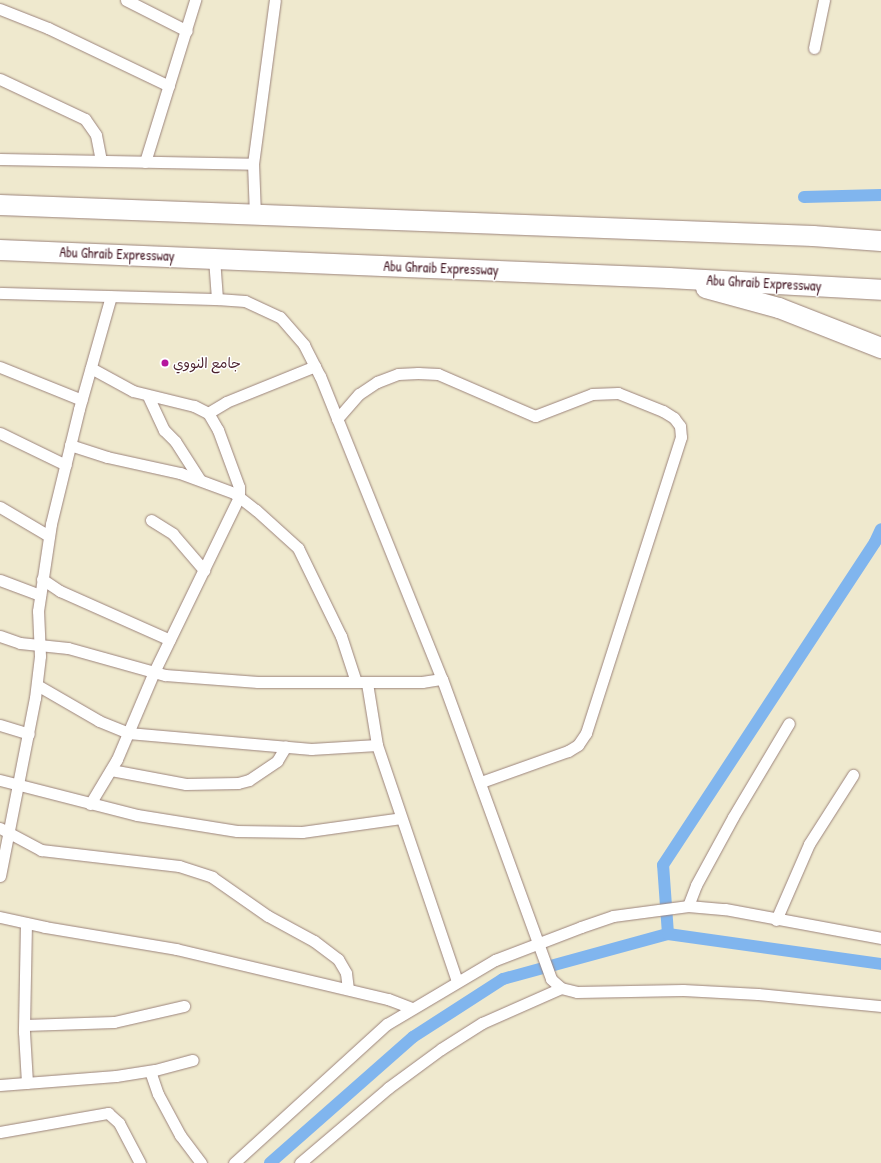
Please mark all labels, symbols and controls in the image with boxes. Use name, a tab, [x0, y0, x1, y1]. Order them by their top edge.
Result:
street label: Abu Ghraib Expressway	[59, 244, 175, 264]
street label: Abu Ghraib Expressway	[383, 258, 499, 278]
street label: Abu Ghraib Expressway	[706, 272, 822, 294]
place label: جامع النووي	[173, 355, 241, 371]
marker: جامع النووي	[160, 358, 170, 368]

